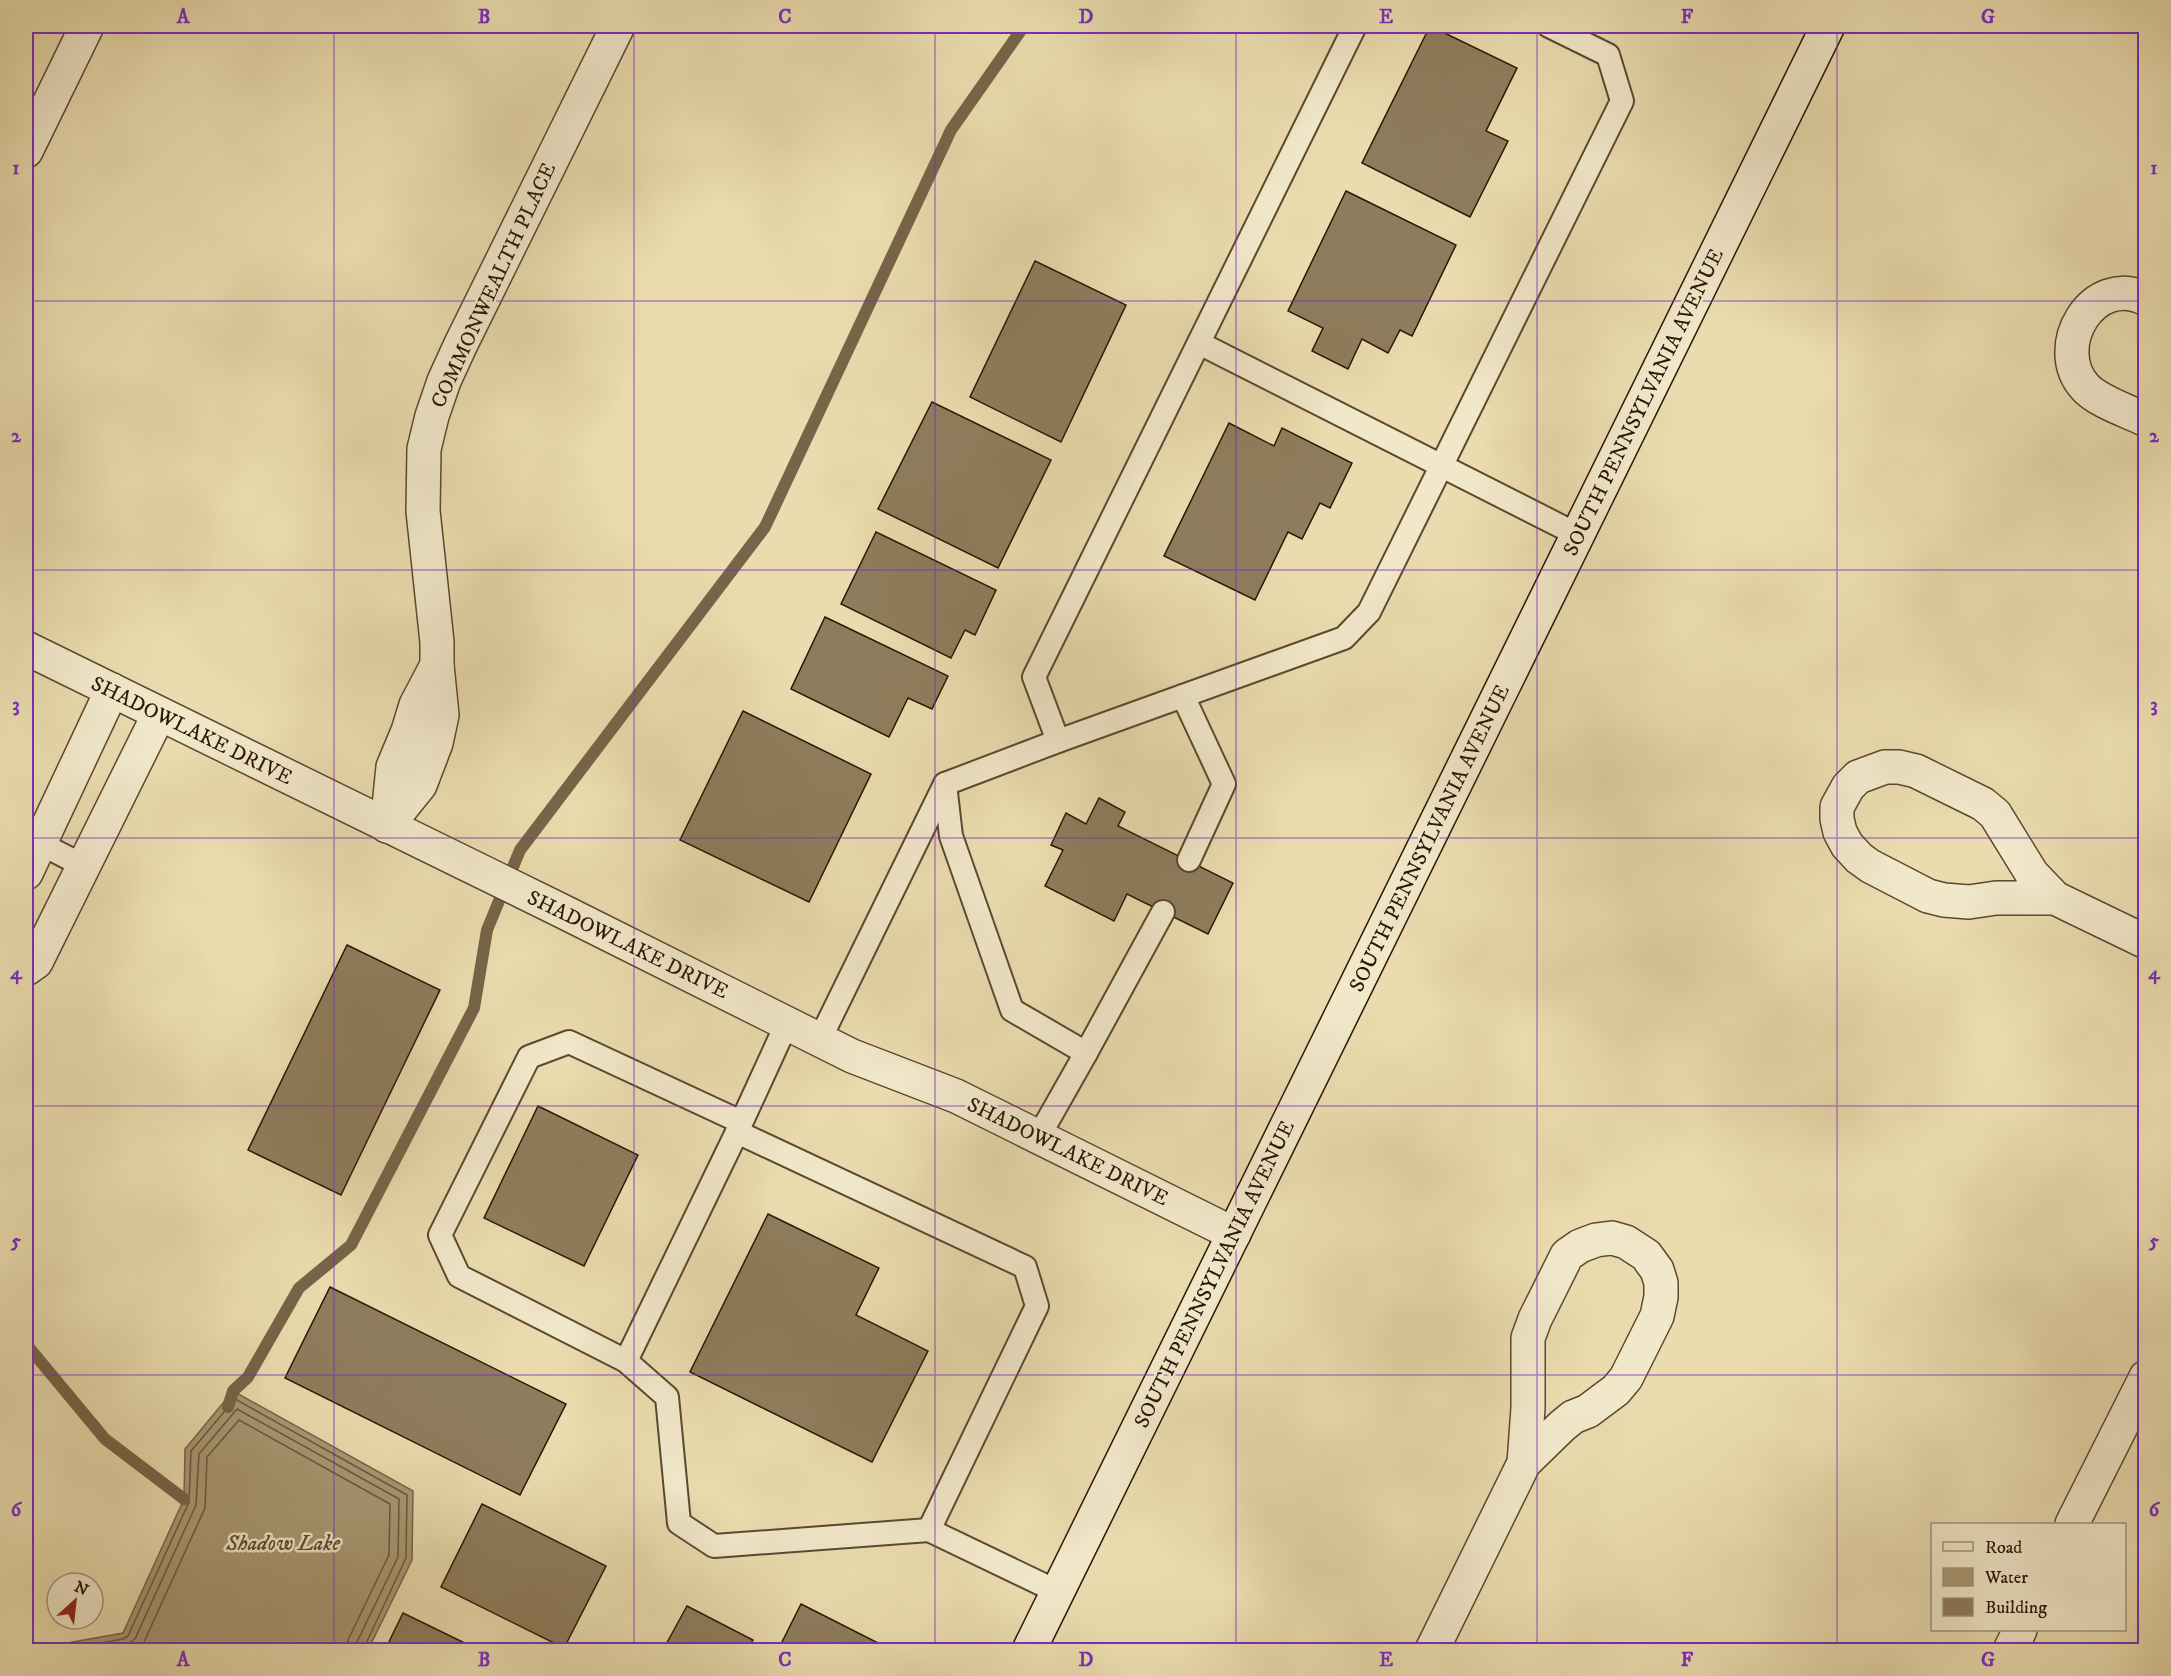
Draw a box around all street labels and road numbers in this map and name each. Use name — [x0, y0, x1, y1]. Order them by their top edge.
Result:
street label: COMMONWEALTH PLACE — [426, 159, 562, 412]
street label: SOUTH PENNSYLVANIA AVENUE — [1558, 244, 1730, 560]
street label: SHADOWLAKE DRIVE — [87, 671, 297, 791]
street label: SOUTH PENNSYLVANIA AVENUE — [1344, 680, 1516, 996]
street label: SHADOWLAKE DRIVE — [523, 885, 733, 1005]
street label: SHADOWLAKE DRIVE — [963, 1092, 1173, 1212]
street label: SOUTH PENNSYLVANIA AVENUE — [1129, 1116, 1301, 1432]

